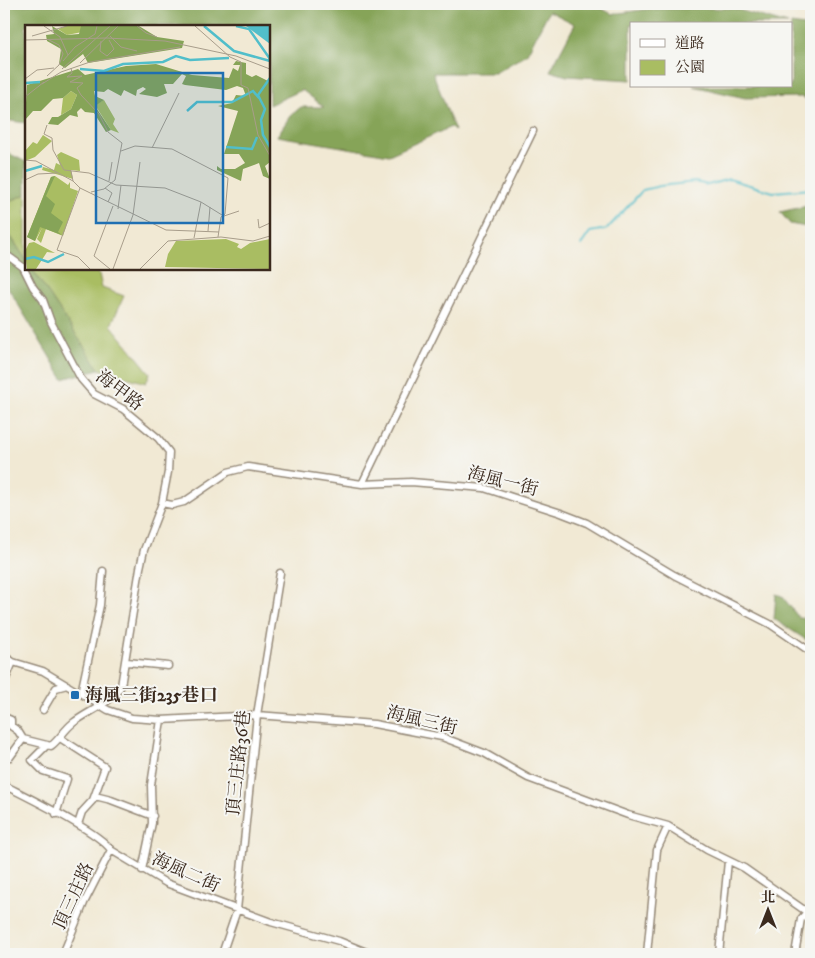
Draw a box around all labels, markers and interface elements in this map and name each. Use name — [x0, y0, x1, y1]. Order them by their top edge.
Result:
legend — [630, 22, 792, 88]
inset map — [25, 25, 270, 270]
text: 道路 — [675, 34, 705, 53]
text: 公園 — [675, 58, 705, 77]
street label: 海甲路 — [91, 366, 148, 416]
street label: 海風一街 — [465, 463, 540, 501]
place label: 海風三街235巷口 — [85, 685, 218, 707]
marker: 海風三街235巷口 — [69, 689, 81, 701]
street label: 海風三街 — [384, 702, 459, 740]
street label: 頂三庄路36巷 — [223, 709, 255, 817]
street label: 海風二街 — [148, 848, 223, 898]
street label: 頂三庄路 — [49, 859, 99, 934]
north arrow — [742, 886, 792, 936]
text: 北 — [761, 889, 775, 907]

